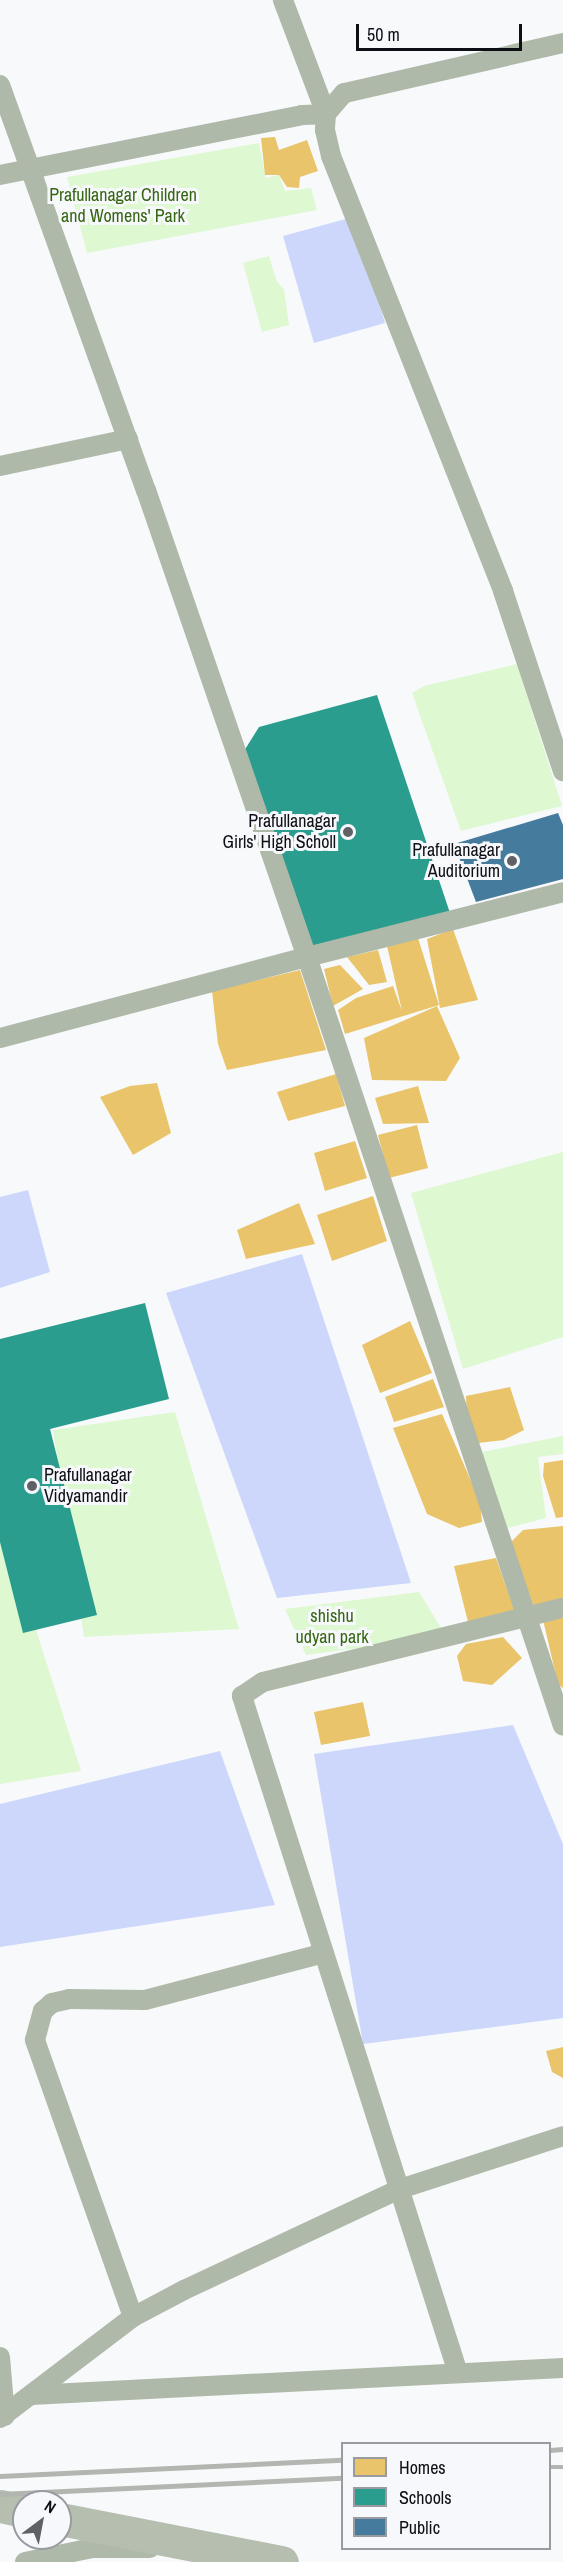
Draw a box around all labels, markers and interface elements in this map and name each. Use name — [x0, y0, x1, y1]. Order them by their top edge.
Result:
scale bar — [359, 12, 526, 50]
text: 50 m — [367, 22, 400, 47]
park label: Prafullanagar Children and Womens' Park — [49, 185, 197, 228]
place label: Prafullanagar Girls' High Scholl — [222, 811, 336, 854]
marker: Prafullanagar Girls' High Scholl — [341, 825, 355, 839]
place label: Prafullanagar Auditorium — [412, 840, 500, 882]
marker: Prafullanagar Auditorium — [505, 854, 519, 868]
place label: Prafullanagar Vidyamandir — [44, 1465, 132, 1508]
marker: Prafullanagar Vidyamandir — [25, 1479, 39, 1493]
park label: shishu udyan park — [295, 1606, 369, 1648]
legend — [341, 2442, 551, 2550]
text: Homes — [399, 2455, 446, 2480]
text: Schools — [399, 2485, 452, 2510]
north arrow — [12, 2490, 72, 2550]
text: N — [41, 2495, 60, 2518]
text: Public — [399, 2515, 440, 2540]

